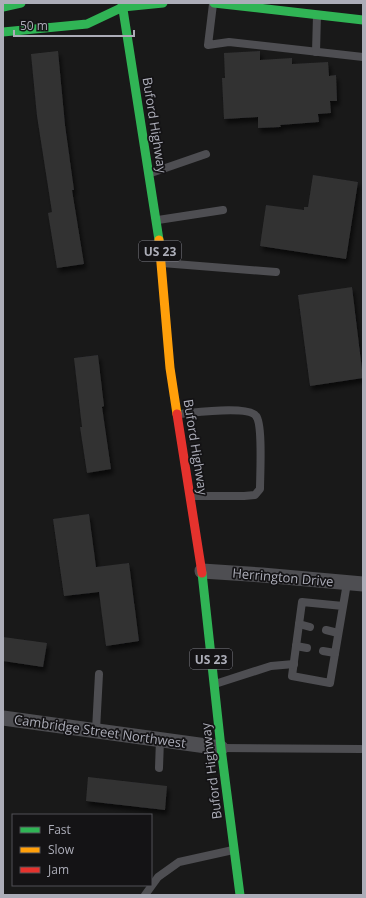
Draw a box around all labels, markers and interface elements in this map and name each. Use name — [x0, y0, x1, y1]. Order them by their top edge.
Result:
scale bar — [14, 12, 134, 38]
text: 50 m — [20, 17, 48, 34]
street label: Buford Highway — [139, 76, 172, 175]
road number: US 23 — [139, 241, 181, 261]
street label: Buford Highway — [180, 398, 213, 497]
street label: Herrington Drive — [232, 564, 334, 590]
road number: US 23 — [190, 649, 232, 669]
street label: Cambridge Street Northwest — [13, 710, 187, 752]
street label: Buford Highway — [196, 721, 226, 820]
legend — [12, 814, 152, 886]
text: Fast — [48, 821, 71, 838]
text: Slow — [48, 841, 75, 858]
text: Jam — [47, 861, 69, 878]

